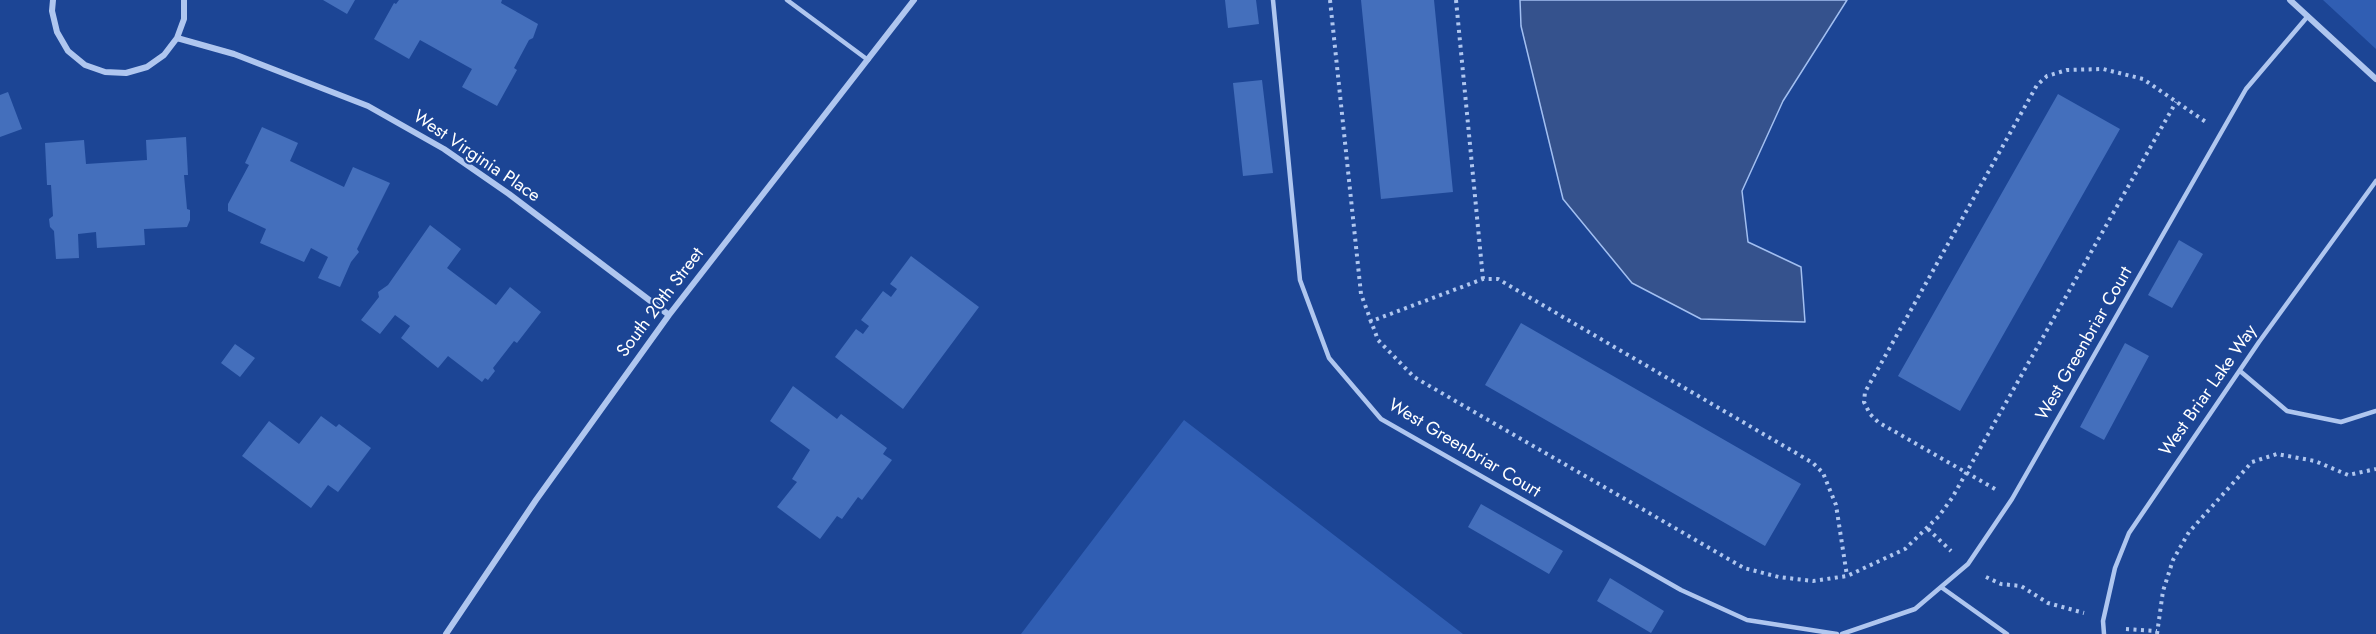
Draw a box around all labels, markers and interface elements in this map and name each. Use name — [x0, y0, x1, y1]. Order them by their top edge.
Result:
street label: West Virginia Place — [408, 106, 544, 208]
street label: South 20th Street — [613, 244, 709, 362]
street label: West Greenbriar Court — [2032, 263, 2138, 425]
street label: West Briar Lake Way — [2156, 321, 2262, 461]
street label: West Greenbriar Court — [1384, 395, 1544, 503]

